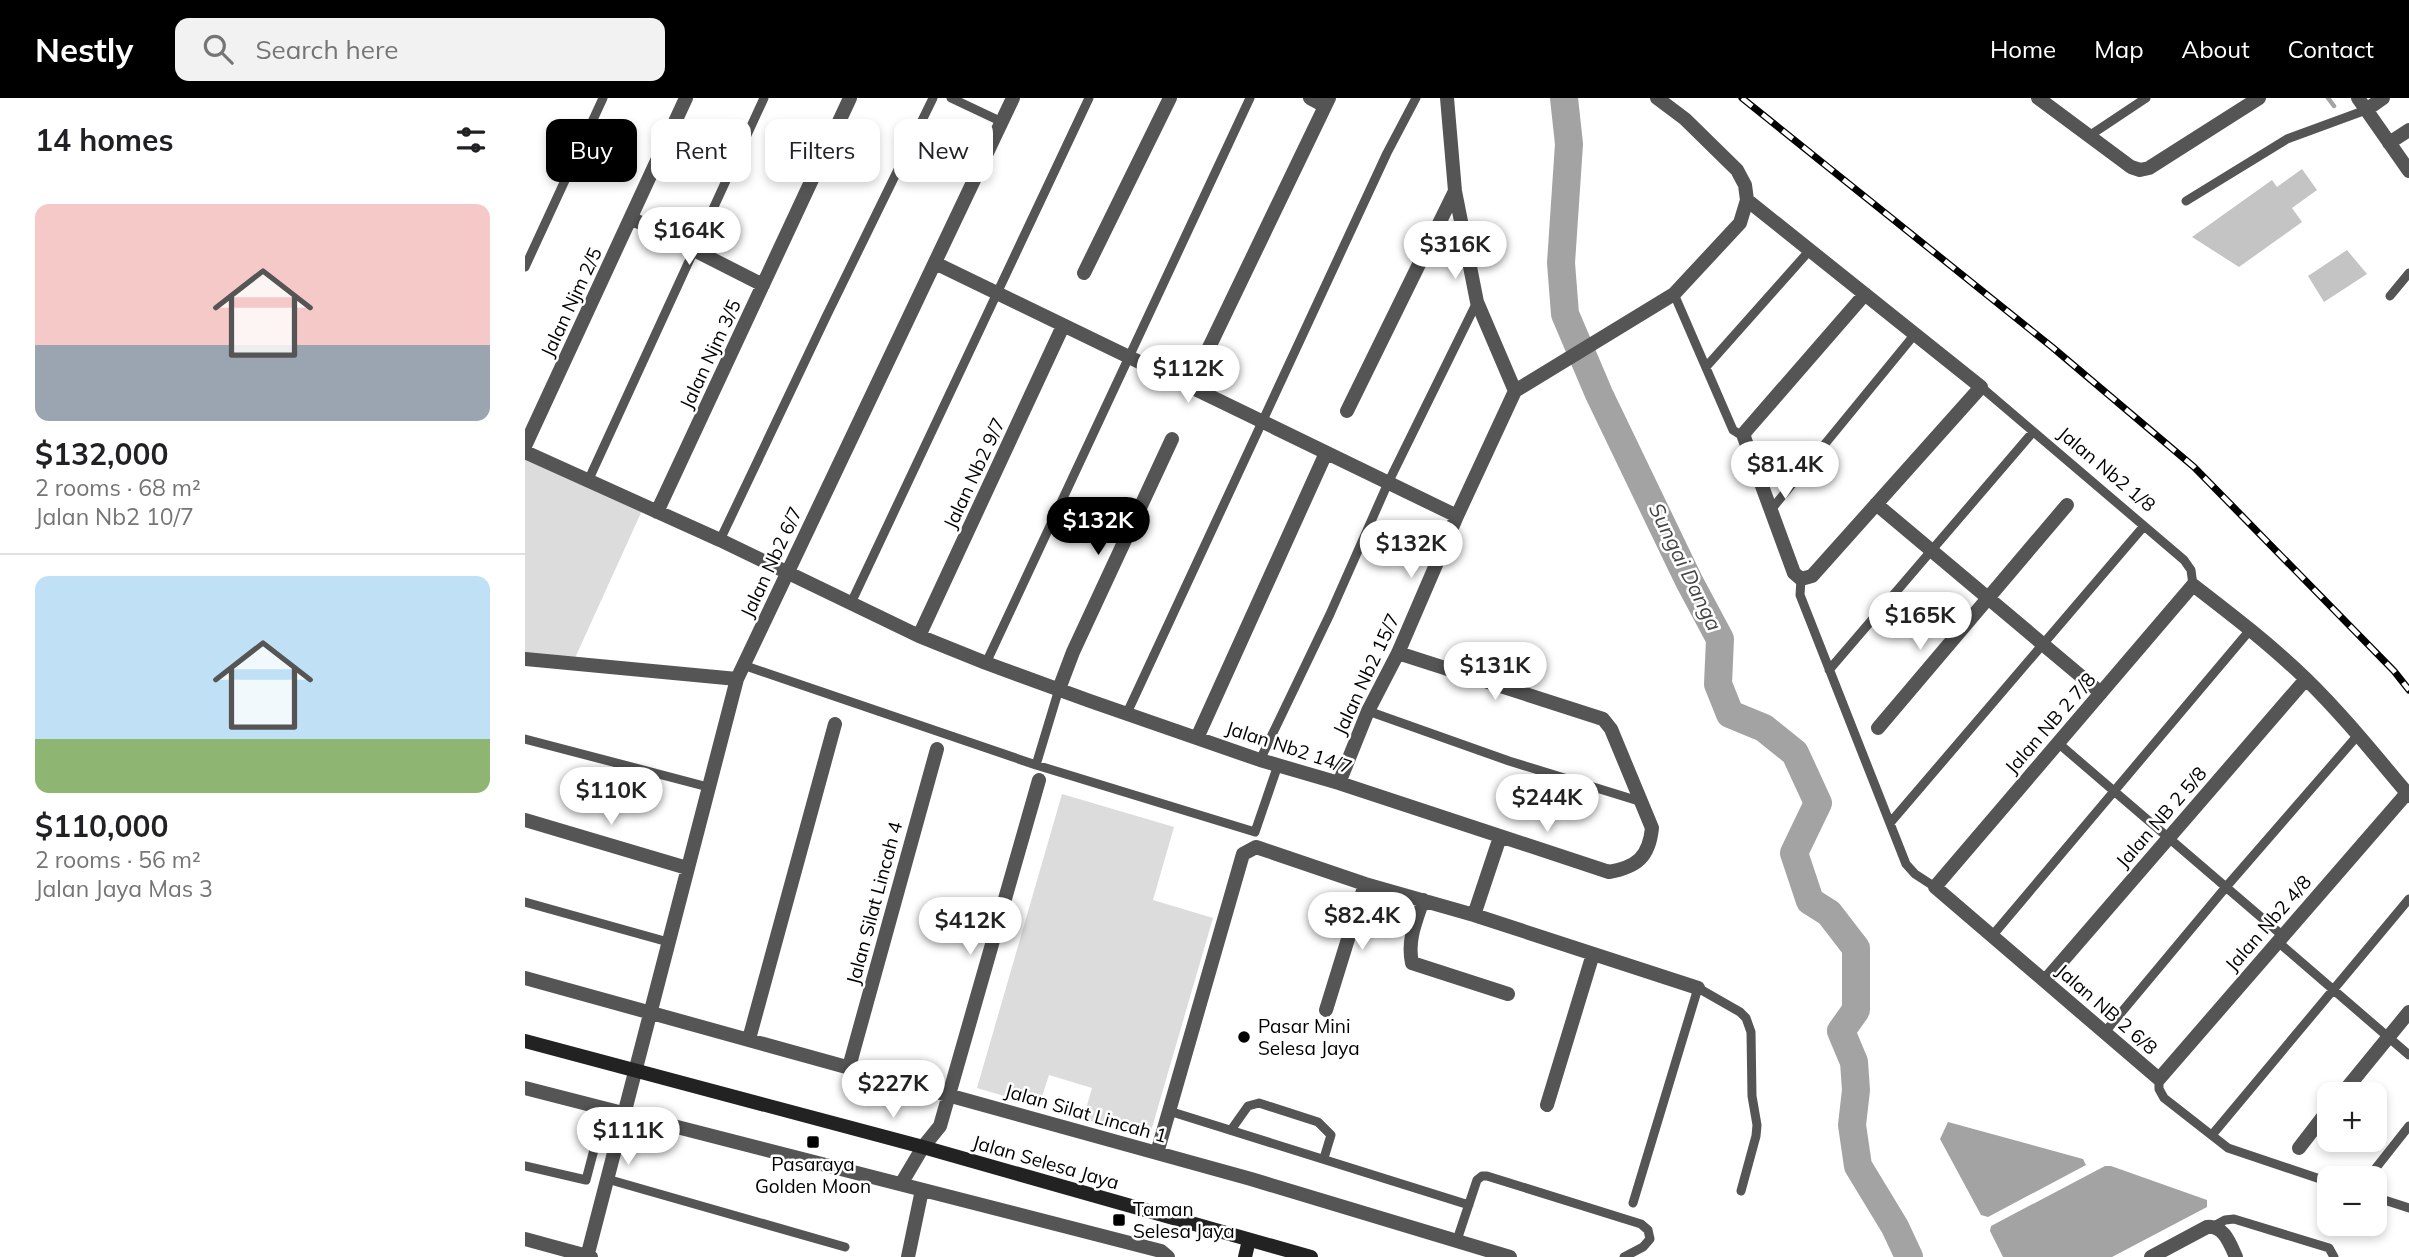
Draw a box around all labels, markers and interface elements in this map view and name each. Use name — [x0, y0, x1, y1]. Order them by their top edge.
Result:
search box — [175, 18, 665, 81]
text: Nestly — [35, 29, 133, 70]
icon: search — [199, 30, 237, 68]
text: Search here — [255, 33, 398, 66]
text: Home — [1990, 34, 2056, 64]
text: Map — [2094, 34, 2144, 64]
text: About — [2182, 34, 2250, 64]
text: Contact — [2288, 34, 2374, 64]
chip: Buy — [546, 119, 637, 182]
chip: Rent — [651, 119, 751, 182]
chip: Filters — [765, 119, 880, 182]
chip: New — [894, 119, 993, 182]
text: 14 homes — [35, 121, 174, 159]
icon: filters — [452, 121, 490, 159]
pin: $164K — [640, 208, 738, 267]
text: $164K — [654, 215, 724, 244]
pin: $316K — [1406, 222, 1504, 281]
text: $316K — [1420, 229, 1490, 258]
street label: Jalan Njm 2/5 — [535, 243, 607, 361]
icon: home — [200, 250, 326, 376]
street label: Jalan Njm 3/5 — [674, 295, 746, 413]
pin: $112K — [1139, 345, 1237, 405]
text: $112K — [1153, 353, 1223, 382]
street label: Jalan Nb2 9/7 — [938, 414, 1010, 532]
street label: Jalan Nb2 1/8 — [2053, 421, 2161, 517]
text: $132,000 — [35, 435, 168, 473]
pin: $81.4K — [1728, 442, 1842, 501]
text: $81.4K — [1747, 449, 1823, 478]
text: 2 rooms · 68 m² — [35, 473, 201, 502]
pin: $132K — [1049, 498, 1147, 557]
water label: Sungai Danga — [1644, 498, 1728, 635]
text: Jalan Nb2 10/7 — [35, 502, 194, 531]
street label: Jalan Nb2 6/7 — [735, 503, 807, 621]
text: $132K — [1063, 505, 1133, 534]
pin: $132K — [1362, 520, 1460, 580]
text: $132K — [1376, 528, 1446, 557]
pin: $165K — [1871, 592, 1969, 652]
text: $165K — [1885, 600, 1955, 629]
street label: Jalan Nb2 15/7 — [1327, 609, 1405, 739]
icon: home — [200, 622, 326, 748]
pin: $131K — [1446, 642, 1544, 702]
text: $131K — [1460, 650, 1530, 679]
street label: Jalan NB 2 7/8 — [1999, 667, 2101, 779]
street label: Jalan Nb2 14/7 — [1223, 715, 1355, 779]
street label: Jalan NB 2 5/8 — [2110, 761, 2212, 873]
pin: $110K — [562, 768, 660, 827]
pin: $244K — [1498, 774, 1596, 834]
text: $110K — [576, 775, 646, 804]
text: $244K — [1512, 782, 1582, 811]
text: $110,000 — [35, 807, 168, 845]
street label: Jalan Silat Lincah 4 — [841, 819, 907, 987]
text: 2 rooms · 56 m² — [35, 845, 201, 874]
street label: Jalan Nb2 4/8 — [2220, 870, 2316, 976]
text: Jalan Jaya Mas 3 — [35, 874, 213, 903]
pin: $82.4K — [1305, 892, 1419, 952]
pin: $412K — [921, 898, 1019, 957]
text: $82.4K — [1324, 900, 1400, 929]
text: $412K — [935, 905, 1005, 934]
street label: Jalan NB 2 6/8 — [2051, 958, 2163, 1060]
place label: Pasar Mini Selesa Jaya — [1258, 1014, 1360, 1060]
marker: Pasar Mini Selesa Jaya — [1236, 1029, 1252, 1045]
pin: $227K — [844, 1060, 942, 1120]
text: $227K — [858, 1068, 928, 1097]
street label: Jalan Silat Lincah 1 — [1002, 1078, 1170, 1148]
map controls — [2317, 1082, 2387, 1236]
button: + — [2317, 1082, 2387, 1152]
pin: $111K — [579, 1108, 677, 1167]
text: $111K — [593, 1115, 663, 1144]
street label: Jalan Selesa Jaya — [970, 1130, 1122, 1194]
marker: Pasaraya Golden Moon — [805, 1134, 821, 1150]
place label: Pasaraya Golden Moon — [755, 1152, 871, 1198]
button: − — [2317, 1166, 2387, 1236]
place label: Taman Selesa Jaya — [1133, 1197, 1235, 1243]
marker: Taman Selesa Jaya — [1111, 1212, 1127, 1228]

